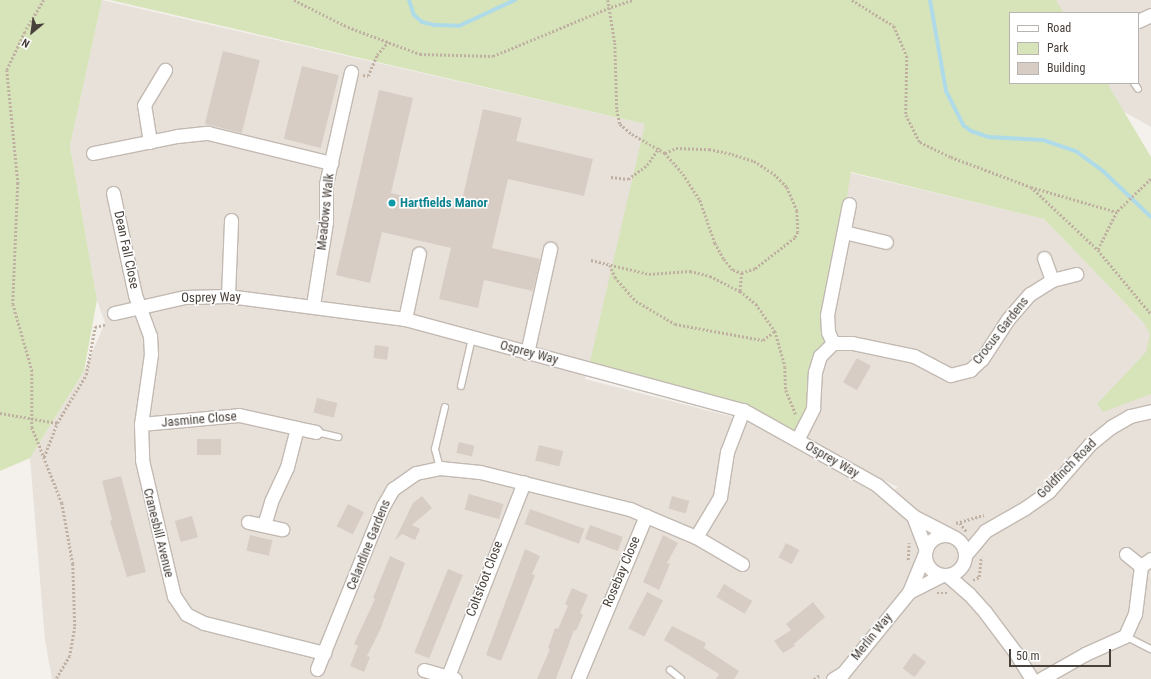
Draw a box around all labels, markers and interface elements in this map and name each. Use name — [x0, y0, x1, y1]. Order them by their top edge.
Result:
north arrow — [12, 12, 52, 52]
legend — [1009, 12, 1139, 84]
text: Road — [1047, 21, 1071, 35]
text: N — [20, 36, 32, 50]
text: Park — [1047, 41, 1068, 55]
text: Building — [1047, 61, 1085, 75]
street label: Meadows Walk — [314, 173, 338, 251]
place label: Hartfields Manor — [400, 195, 488, 211]
marker: Hartfields Manor — [387, 198, 397, 208]
street label: Dean Fall Close — [110, 210, 142, 290]
street label: Osprey Way — [181, 290, 241, 306]
street label: Crocus Gardens — [970, 294, 1032, 368]
street label: Osprey Way — [498, 338, 560, 368]
street label: Jasmine Close — [161, 409, 237, 431]
street label: Goldfinch Road — [1034, 436, 1100, 502]
street label: Osprey Way — [802, 438, 862, 482]
street label: Cranesbill Avenue — [139, 487, 177, 579]
street label: Celandine Gardens — [344, 497, 394, 593]
street label: Rosebay Close — [600, 534, 644, 610]
street label: Coltsfoot Close — [463, 539, 507, 619]
street label: Merlin Way — [848, 610, 896, 664]
scale bar — [1011, 641, 1113, 667]
text: 50 m — [1016, 649, 1040, 663]

